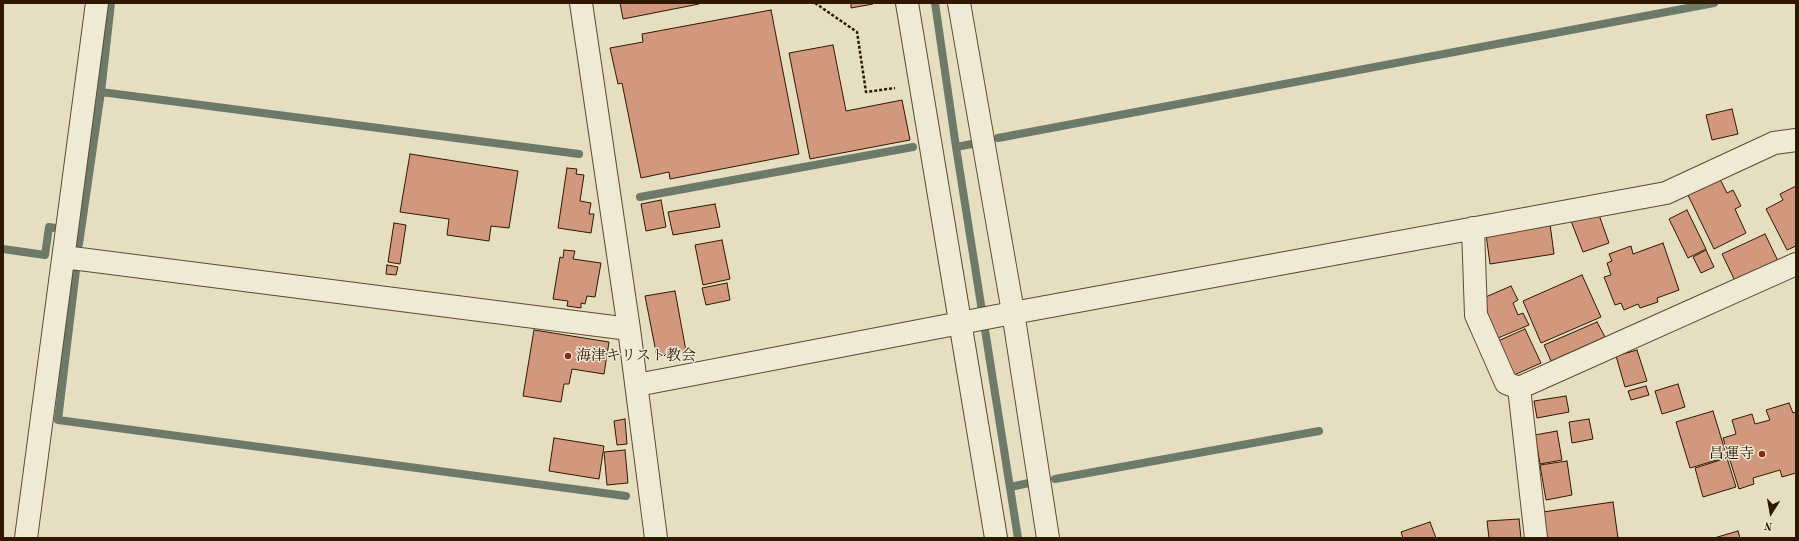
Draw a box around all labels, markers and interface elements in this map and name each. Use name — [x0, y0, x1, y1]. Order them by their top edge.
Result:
place label: 海津キリスト教会 — [576, 347, 696, 365]
marker: 海津キリスト教会 — [563, 351, 573, 361]
place label: 昌運寺 — [1709, 445, 1754, 463]
marker: 昌運寺 — [1757, 449, 1767, 459]
north arrow — [1751, 493, 1791, 533]
text: N — [1763, 519, 1774, 531]

